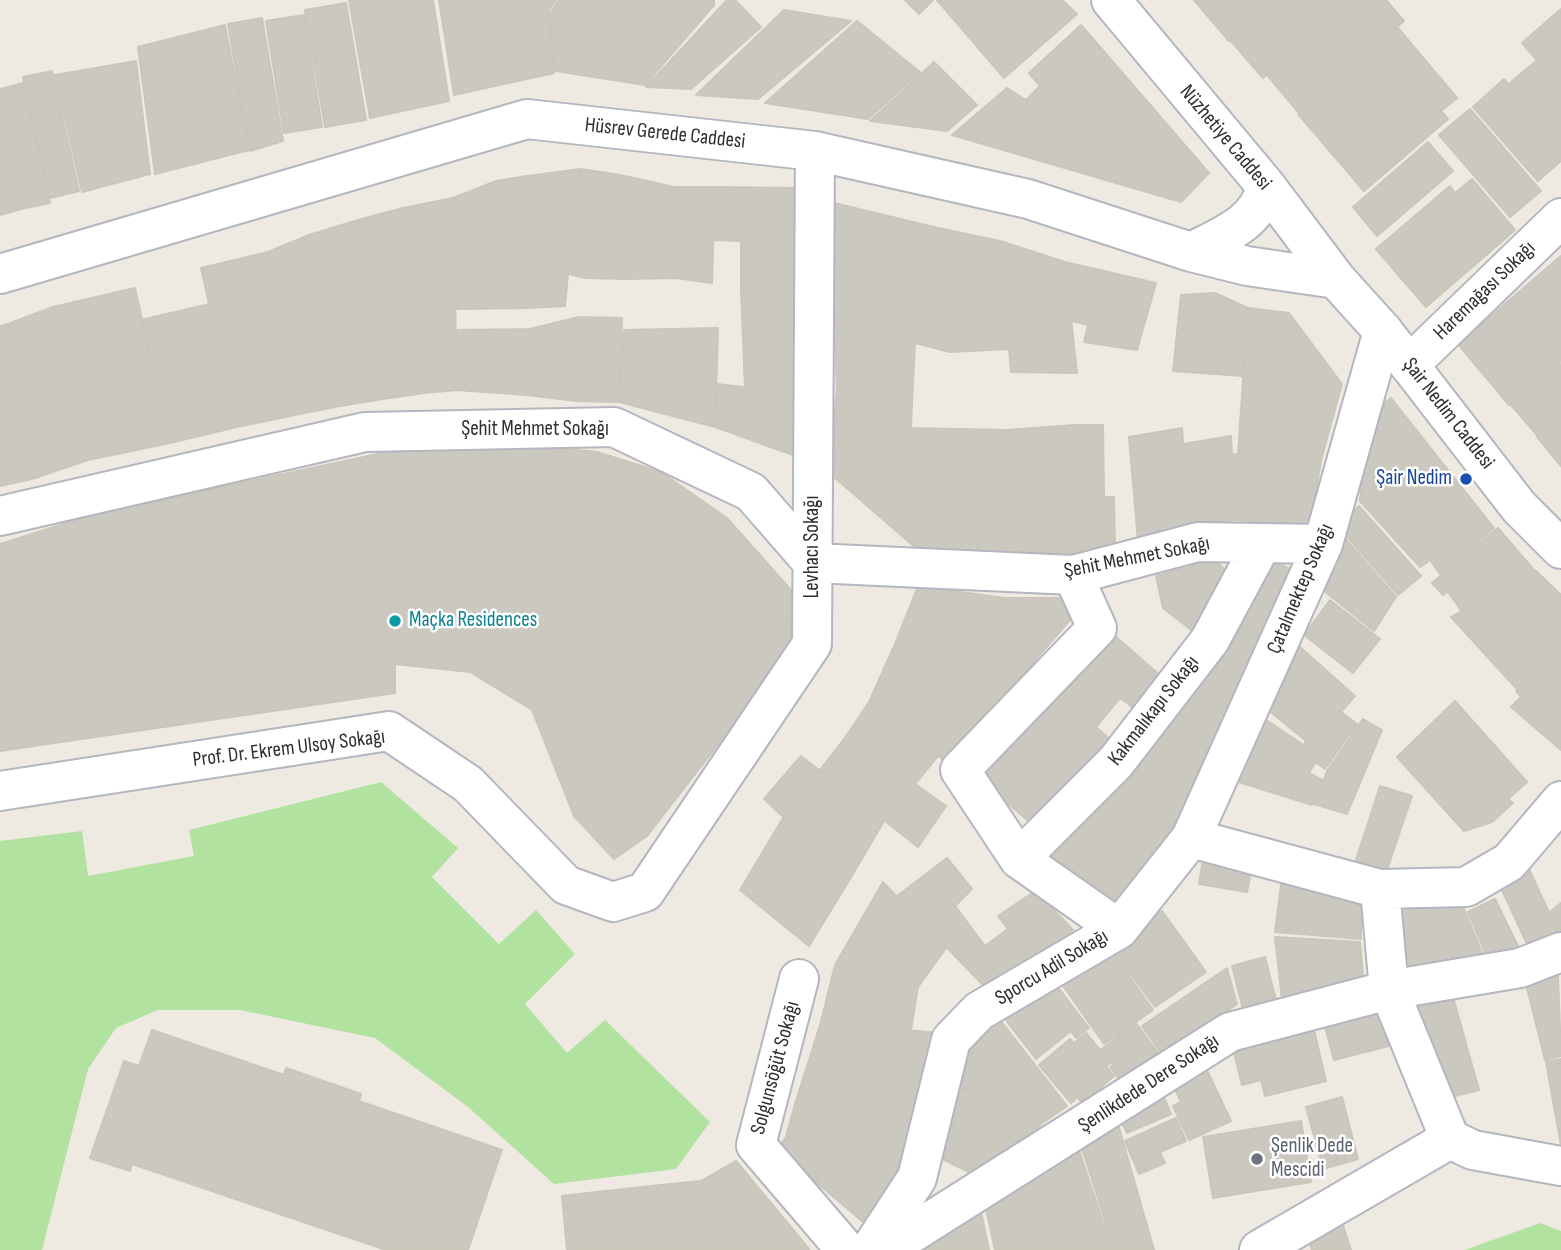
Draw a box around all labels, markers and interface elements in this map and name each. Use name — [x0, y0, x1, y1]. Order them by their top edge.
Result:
street label: Nüzhetiye Caddesi — [1174, 80, 1276, 196]
street label: Hüsrev Gerede Caddesi — [583, 113, 747, 155]
street label: Haremağası Sokağı — [1429, 236, 1541, 346]
street label: Şair Nedim Caddesi — [1397, 353, 1499, 475]
street label: Şehit Mehmet Sokağı — [461, 417, 609, 443]
place label: Şair Nedim — [1376, 466, 1452, 492]
marker: Şair Nedim — [1458, 471, 1474, 487]
street label: Levhacı Sokağı — [800, 496, 826, 598]
street label: Çatalmektep Sokağı — [1262, 520, 1340, 658]
street label: Şehit Mehmet Sokağı — [1062, 532, 1212, 584]
place label: Maçka Residences — [409, 608, 537, 634]
marker: Maçka Residences — [387, 613, 403, 629]
street label: Kakmalıkapı Sokağı — [1103, 651, 1205, 771]
street label: Prof. Dr. Ekrem Ulsoy Sokağı — [191, 725, 387, 773]
street label: Sporcu Adil Sokağı — [991, 924, 1113, 1012]
street label: Solgunsöğüt Sokağı — [746, 999, 806, 1137]
street label: Şenlikdede Dere Sokağı — [1074, 1029, 1224, 1139]
place label: Şenlik Dede Mescidi — [1271, 1134, 1353, 1184]
marker: Şenlik Dede Mescidi — [1249, 1151, 1265, 1167]

